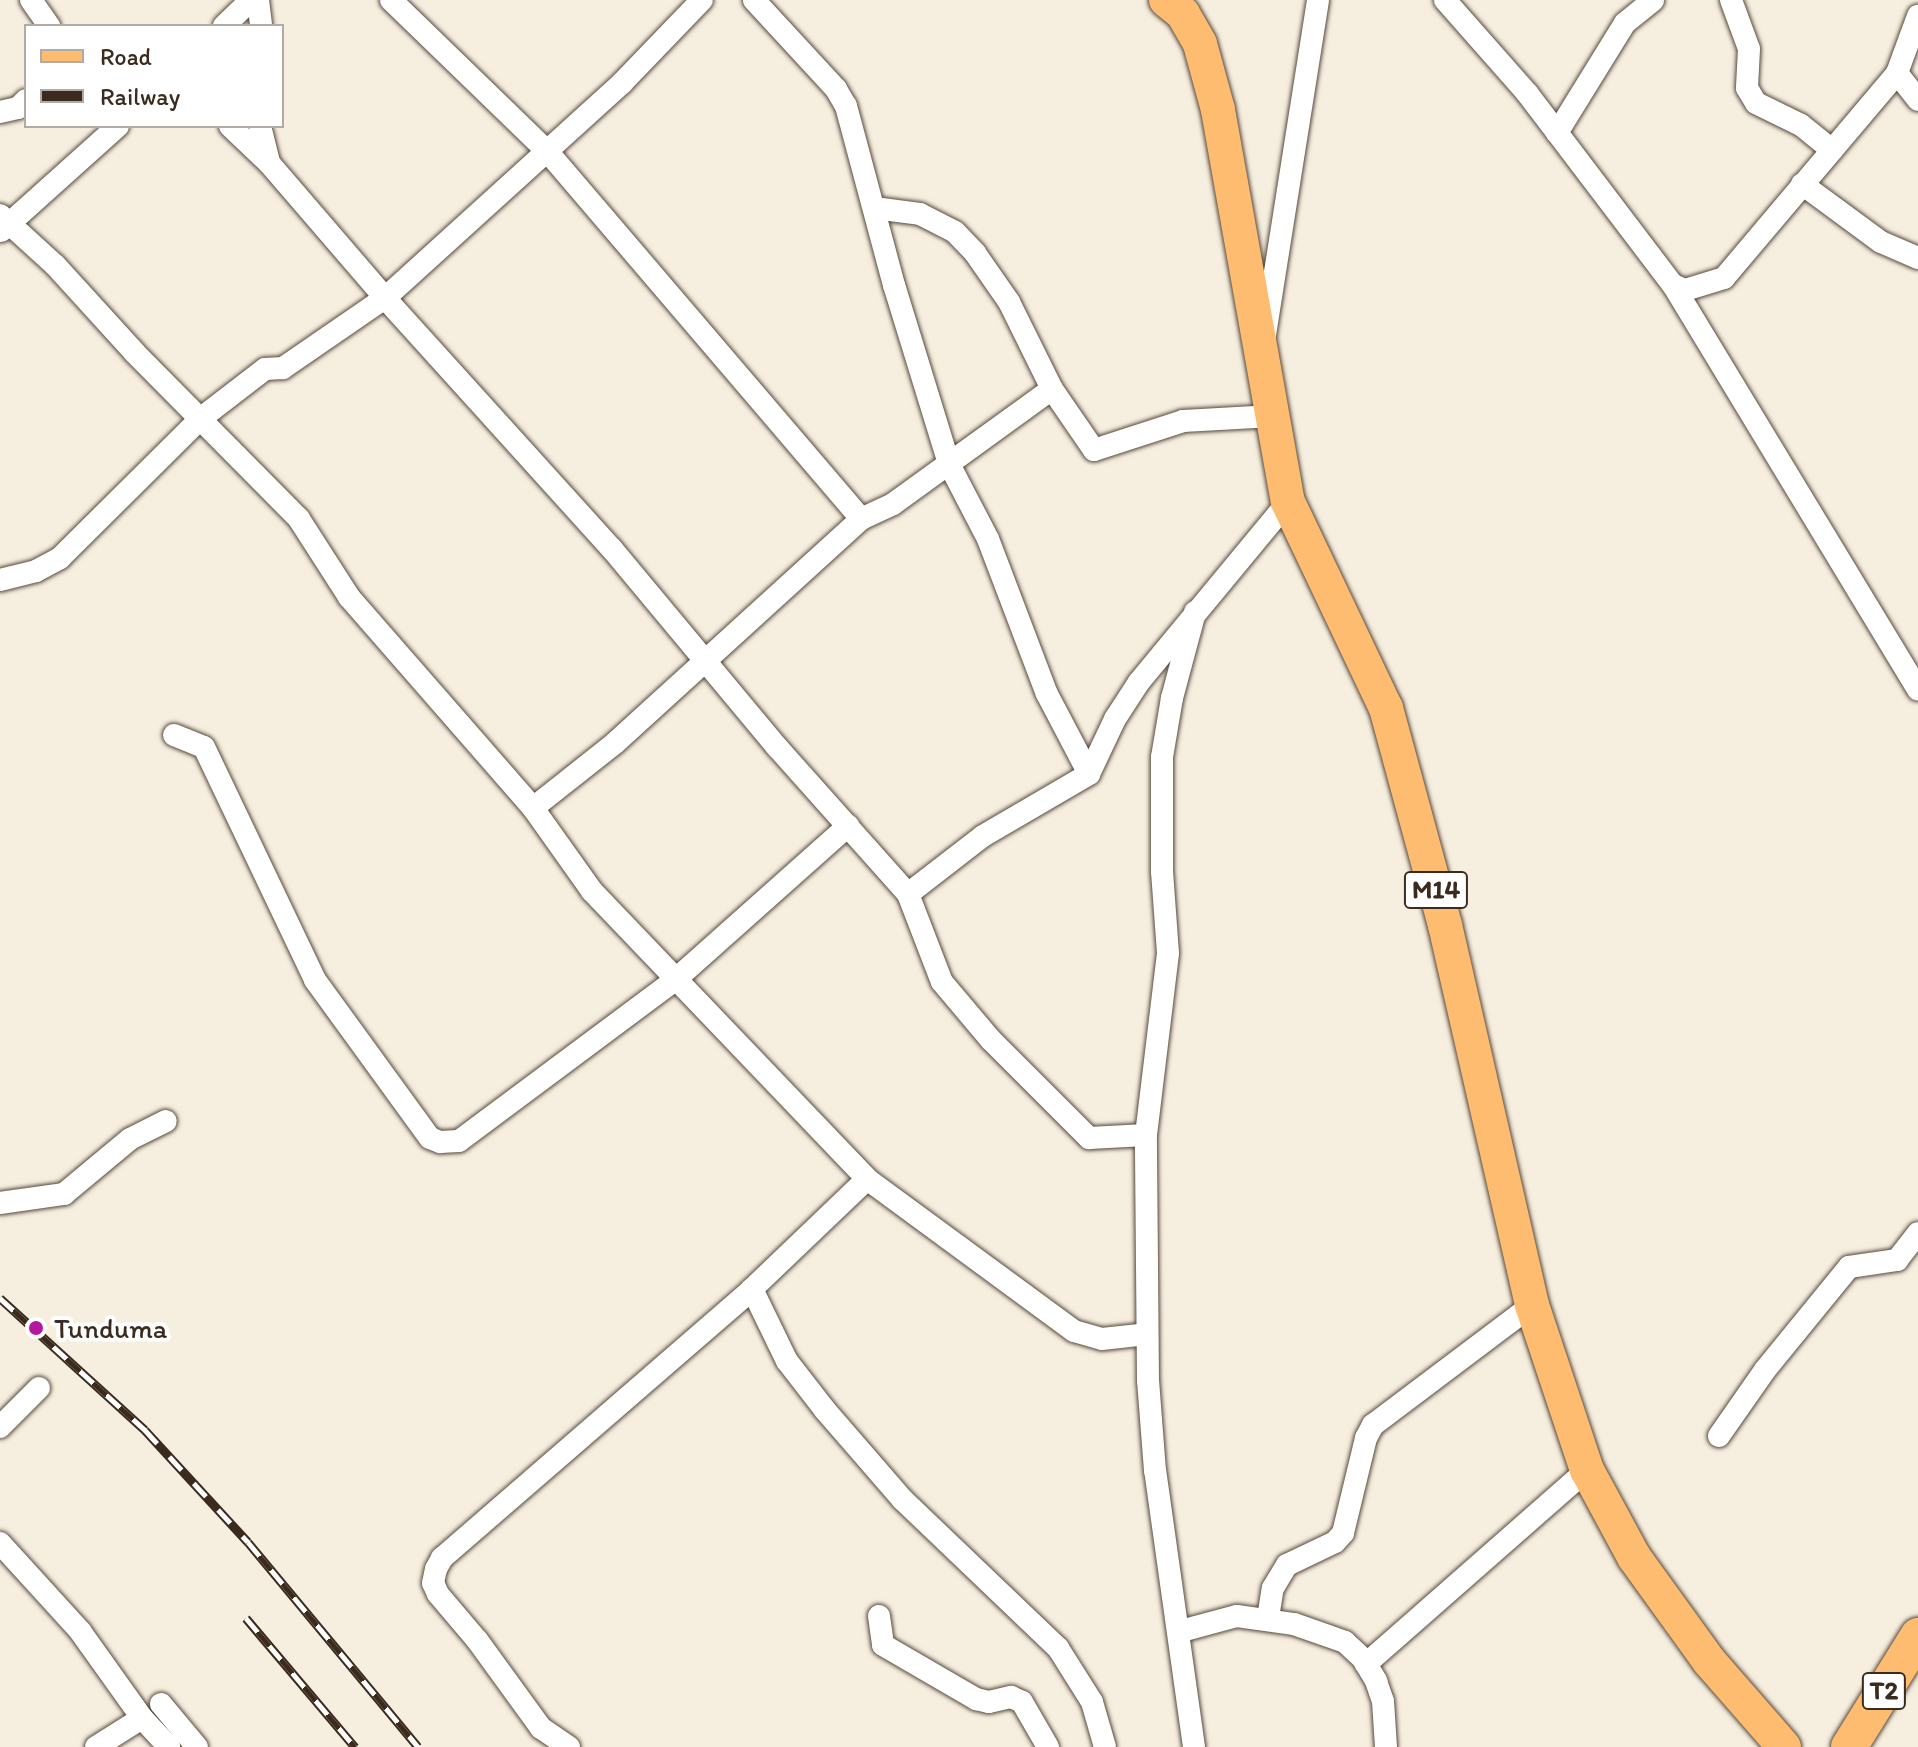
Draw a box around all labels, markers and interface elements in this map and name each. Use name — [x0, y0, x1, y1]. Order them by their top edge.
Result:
legend — [24, 24, 284, 128]
text: Road — [100, 42, 152, 71]
text: Railway — [100, 82, 180, 111]
road number: M14 — [1402, 868, 1470, 912]
place label: Tunduma — [54, 1311, 167, 1345]
marker: Tunduma — [25, 1317, 47, 1339]
road number: T2 — [1860, 1669, 1908, 1713]

